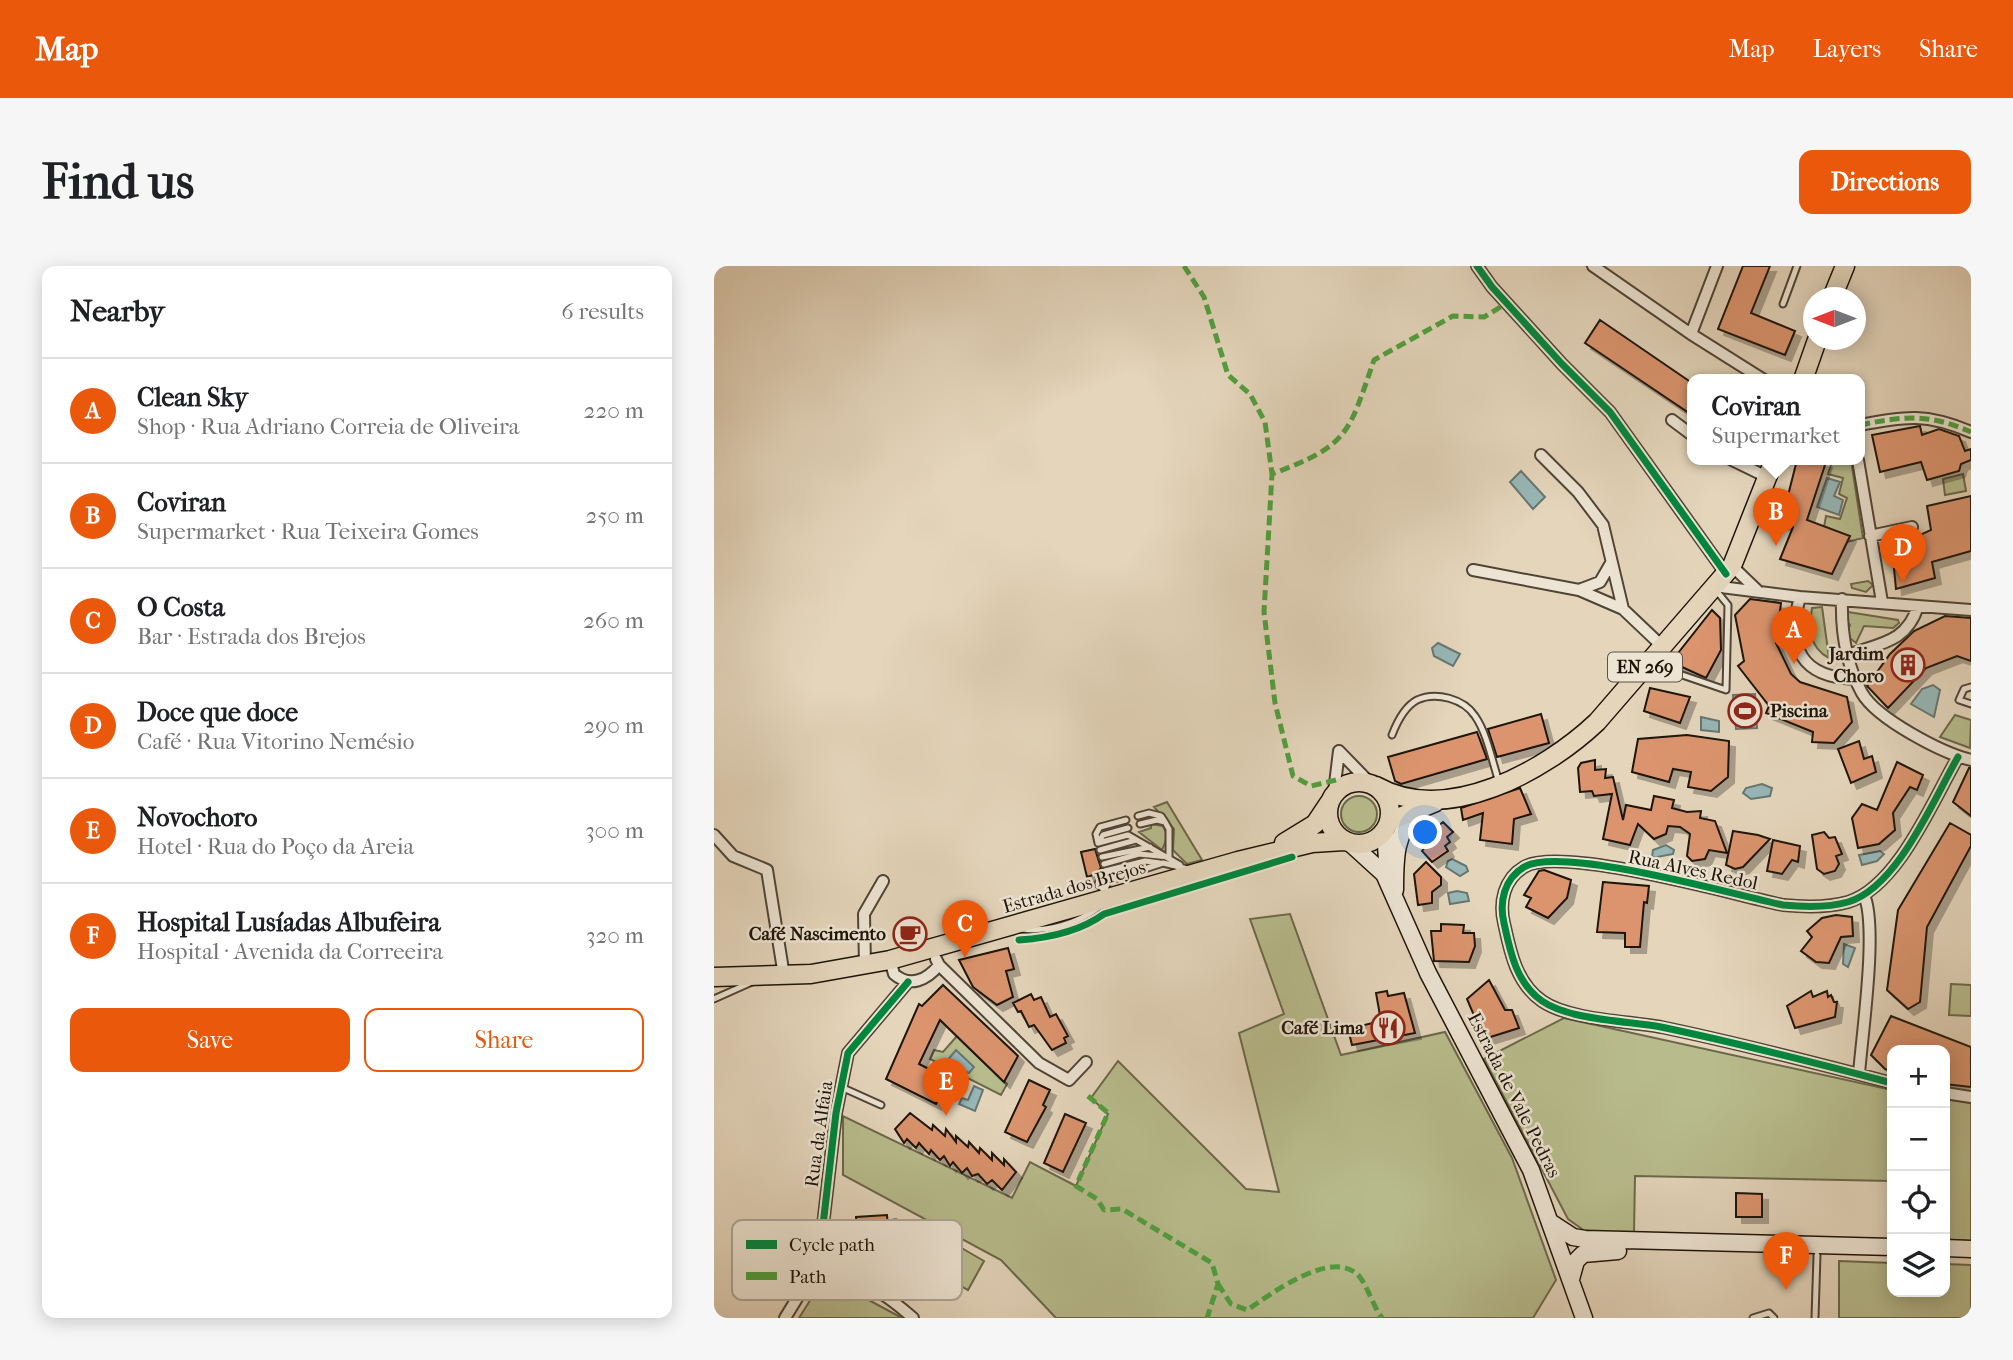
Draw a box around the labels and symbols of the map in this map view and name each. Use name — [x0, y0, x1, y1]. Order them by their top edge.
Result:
north arrow — [1803, 287, 1866, 350]
pin: B — [1753, 488, 1799, 546]
pin: D — [1880, 524, 1926, 582]
pin: A — [1771, 606, 1817, 664]
place label: Jardim Choro — [1827, 643, 1884, 687]
building icon: Jardim Choro — [1889, 646, 1927, 684]
road number: EN 269 — [1608, 652, 1682, 682]
sports icon: Piscina — [1726, 692, 1764, 730]
place label: Piscina — [1770, 700, 1829, 722]
your location — [1408, 815, 1442, 849]
street label: Rua Alves Redol — [1626, 846, 1760, 894]
street label: Estrada dos Brejos — [1000, 856, 1148, 918]
pin: C — [942, 900, 988, 958]
cafe icon: Café Nascimento — [891, 915, 929, 953]
place label: Café Nascimento — [749, 923, 886, 945]
restaurant icon: Café Lima — [1369, 1009, 1407, 1047]
street label: Estrada de Vale Pedras — [1463, 1009, 1565, 1181]
place label: Café Lima — [1281, 1017, 1365, 1039]
pin: E — [923, 1058, 969, 1116]
street label: Rua da Alfaia — [801, 1079, 837, 1189]
legend — [732, 1220, 962, 1300]
pin: F — [1763, 1232, 1809, 1290]
text: Cycle path — [789, 1234, 875, 1256]
text: Path — [789, 1266, 827, 1288]

